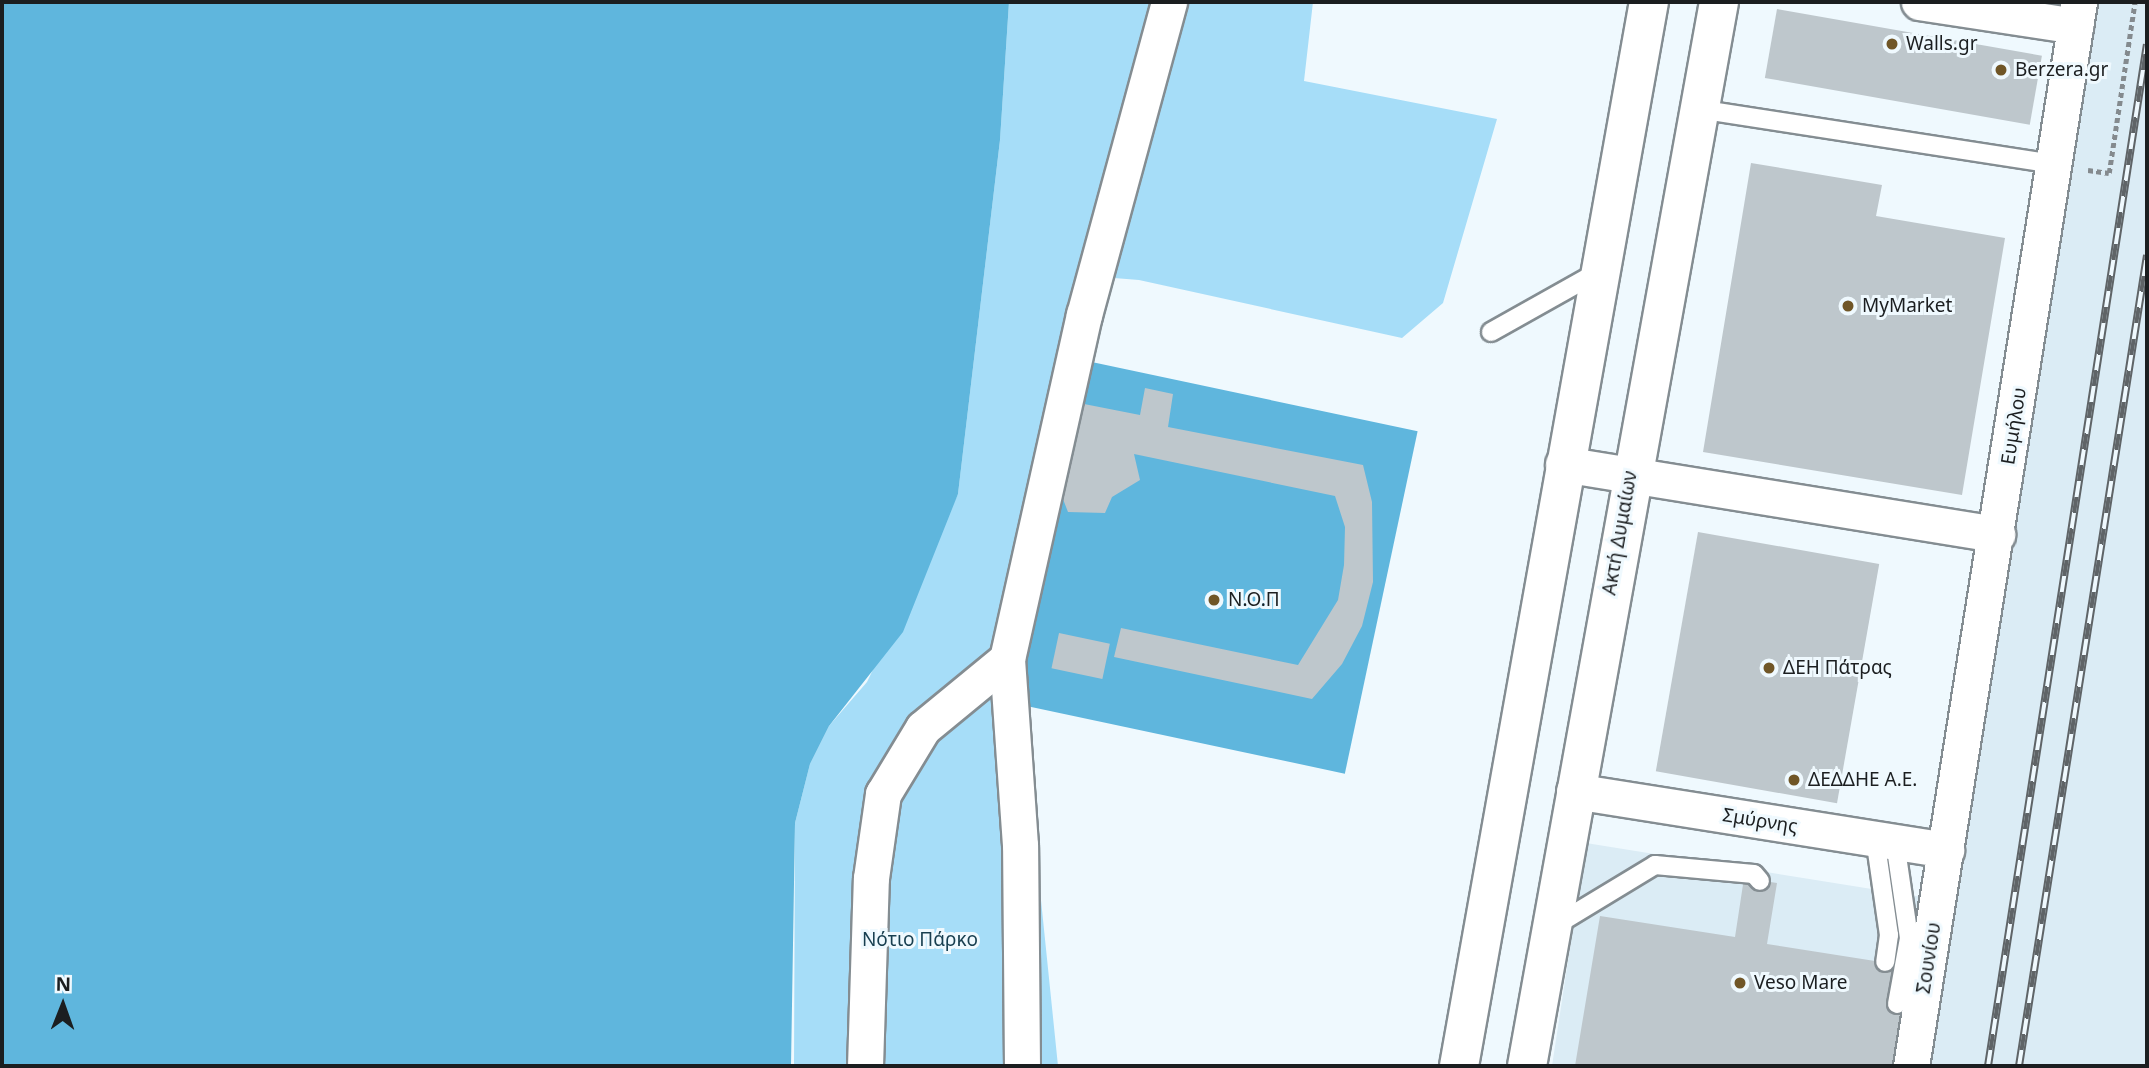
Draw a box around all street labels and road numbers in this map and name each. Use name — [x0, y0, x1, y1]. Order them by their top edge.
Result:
street label: Ευμήλου — [1997, 386, 2031, 466]
street label: Ακτή Δυμαίων — [1598, 469, 1642, 597]
street label: Σμύρνης — [1721, 804, 1799, 838]
street label: Σουνίου — [1912, 921, 1946, 995]

